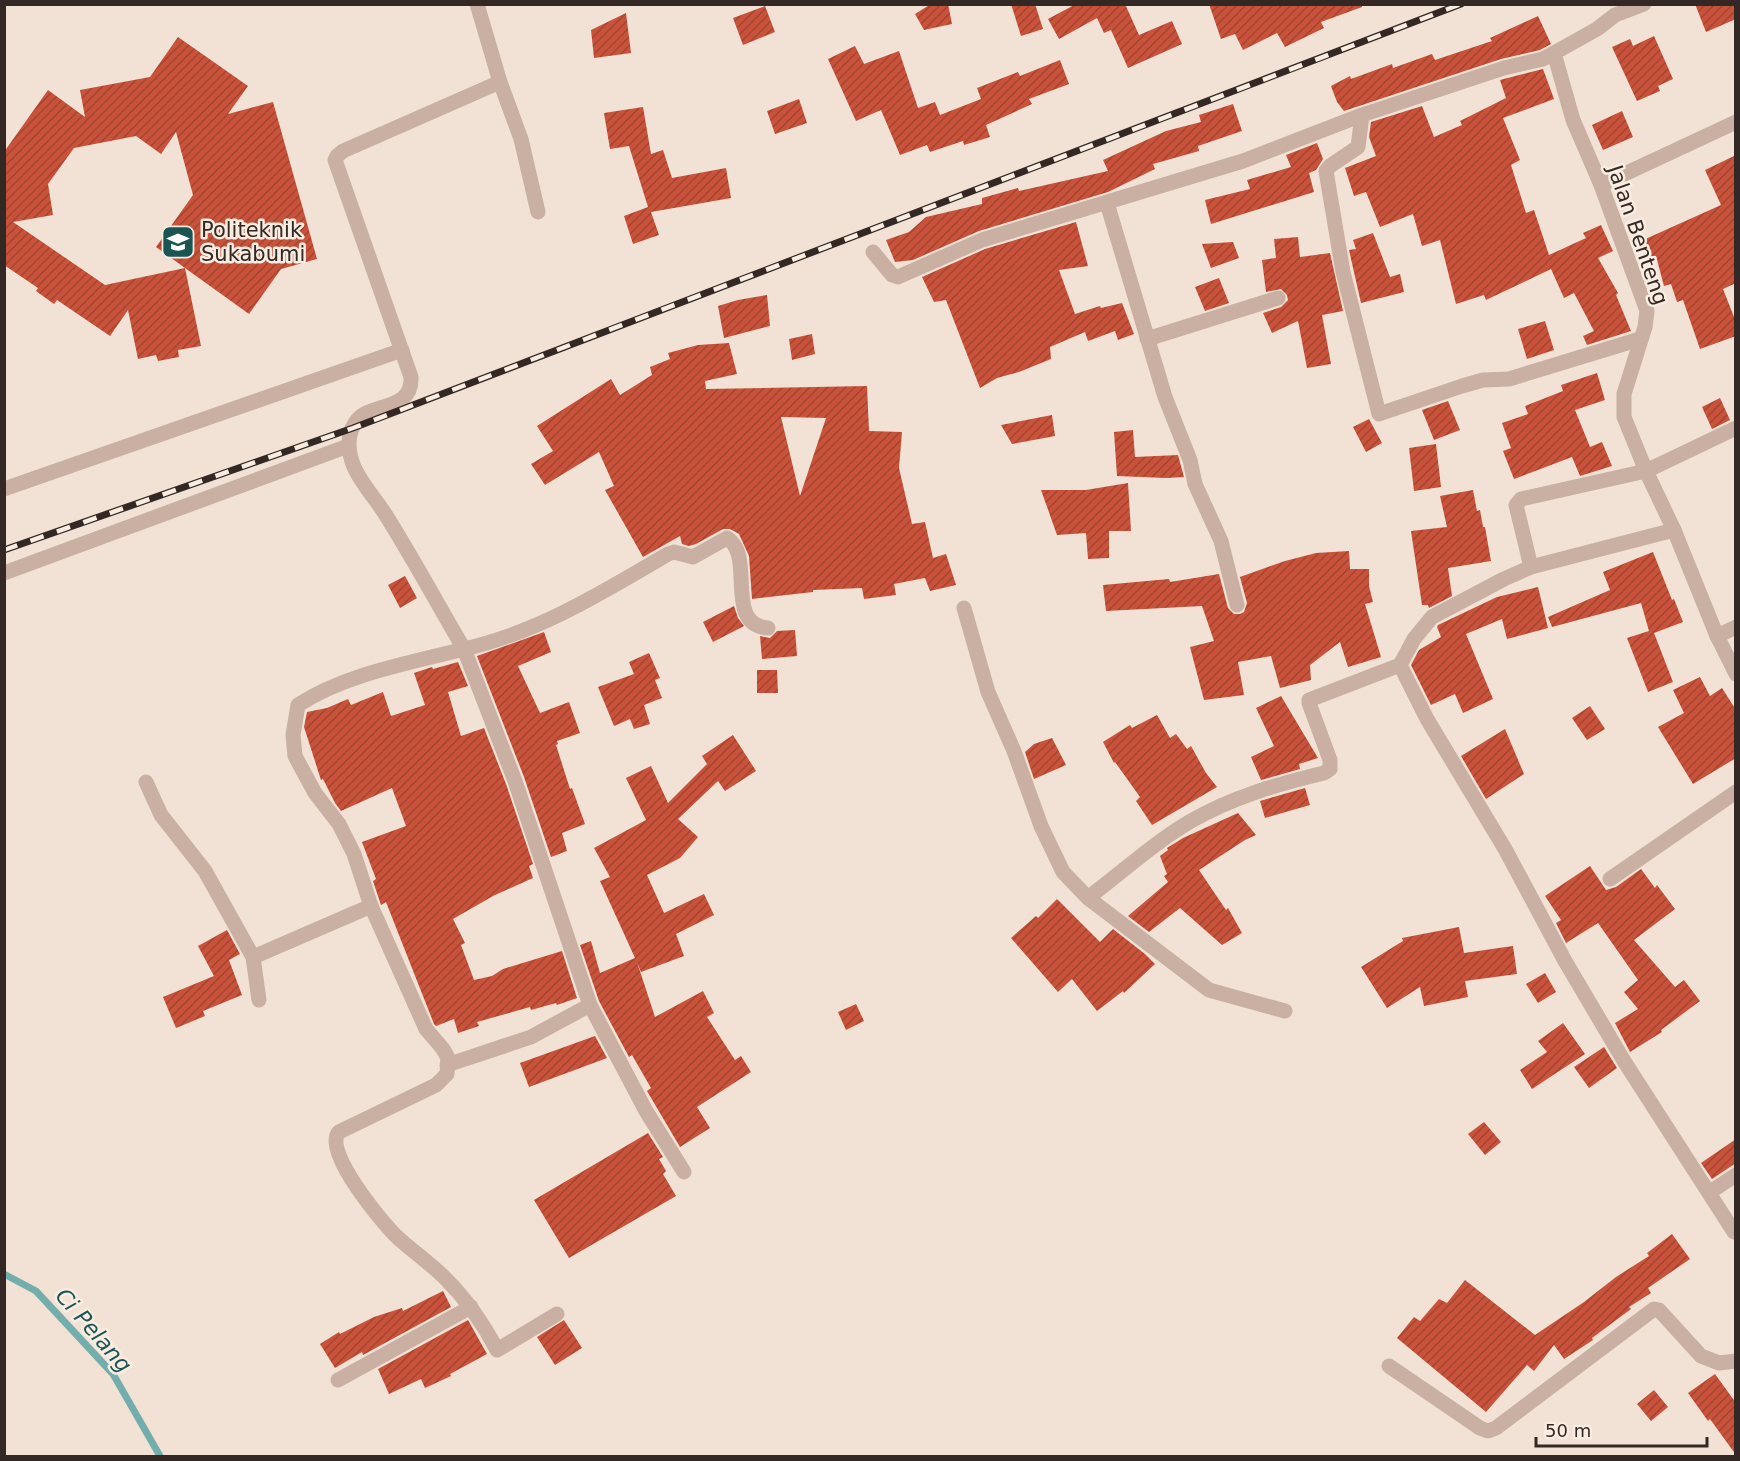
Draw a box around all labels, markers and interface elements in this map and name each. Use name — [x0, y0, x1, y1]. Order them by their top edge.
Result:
street label: Jalan Benteng — [1602, 160, 1673, 308]
place label: Politeknik Sukabumi — [201, 218, 305, 266]
school or university icon: Politeknik Sukabumi — [160, 224, 196, 260]
water label: Ci Pelang — [50, 1283, 137, 1377]
scale bar — [1536, 1410, 1707, 1448]
text: 50 m — [1545, 1420, 1591, 1441]

